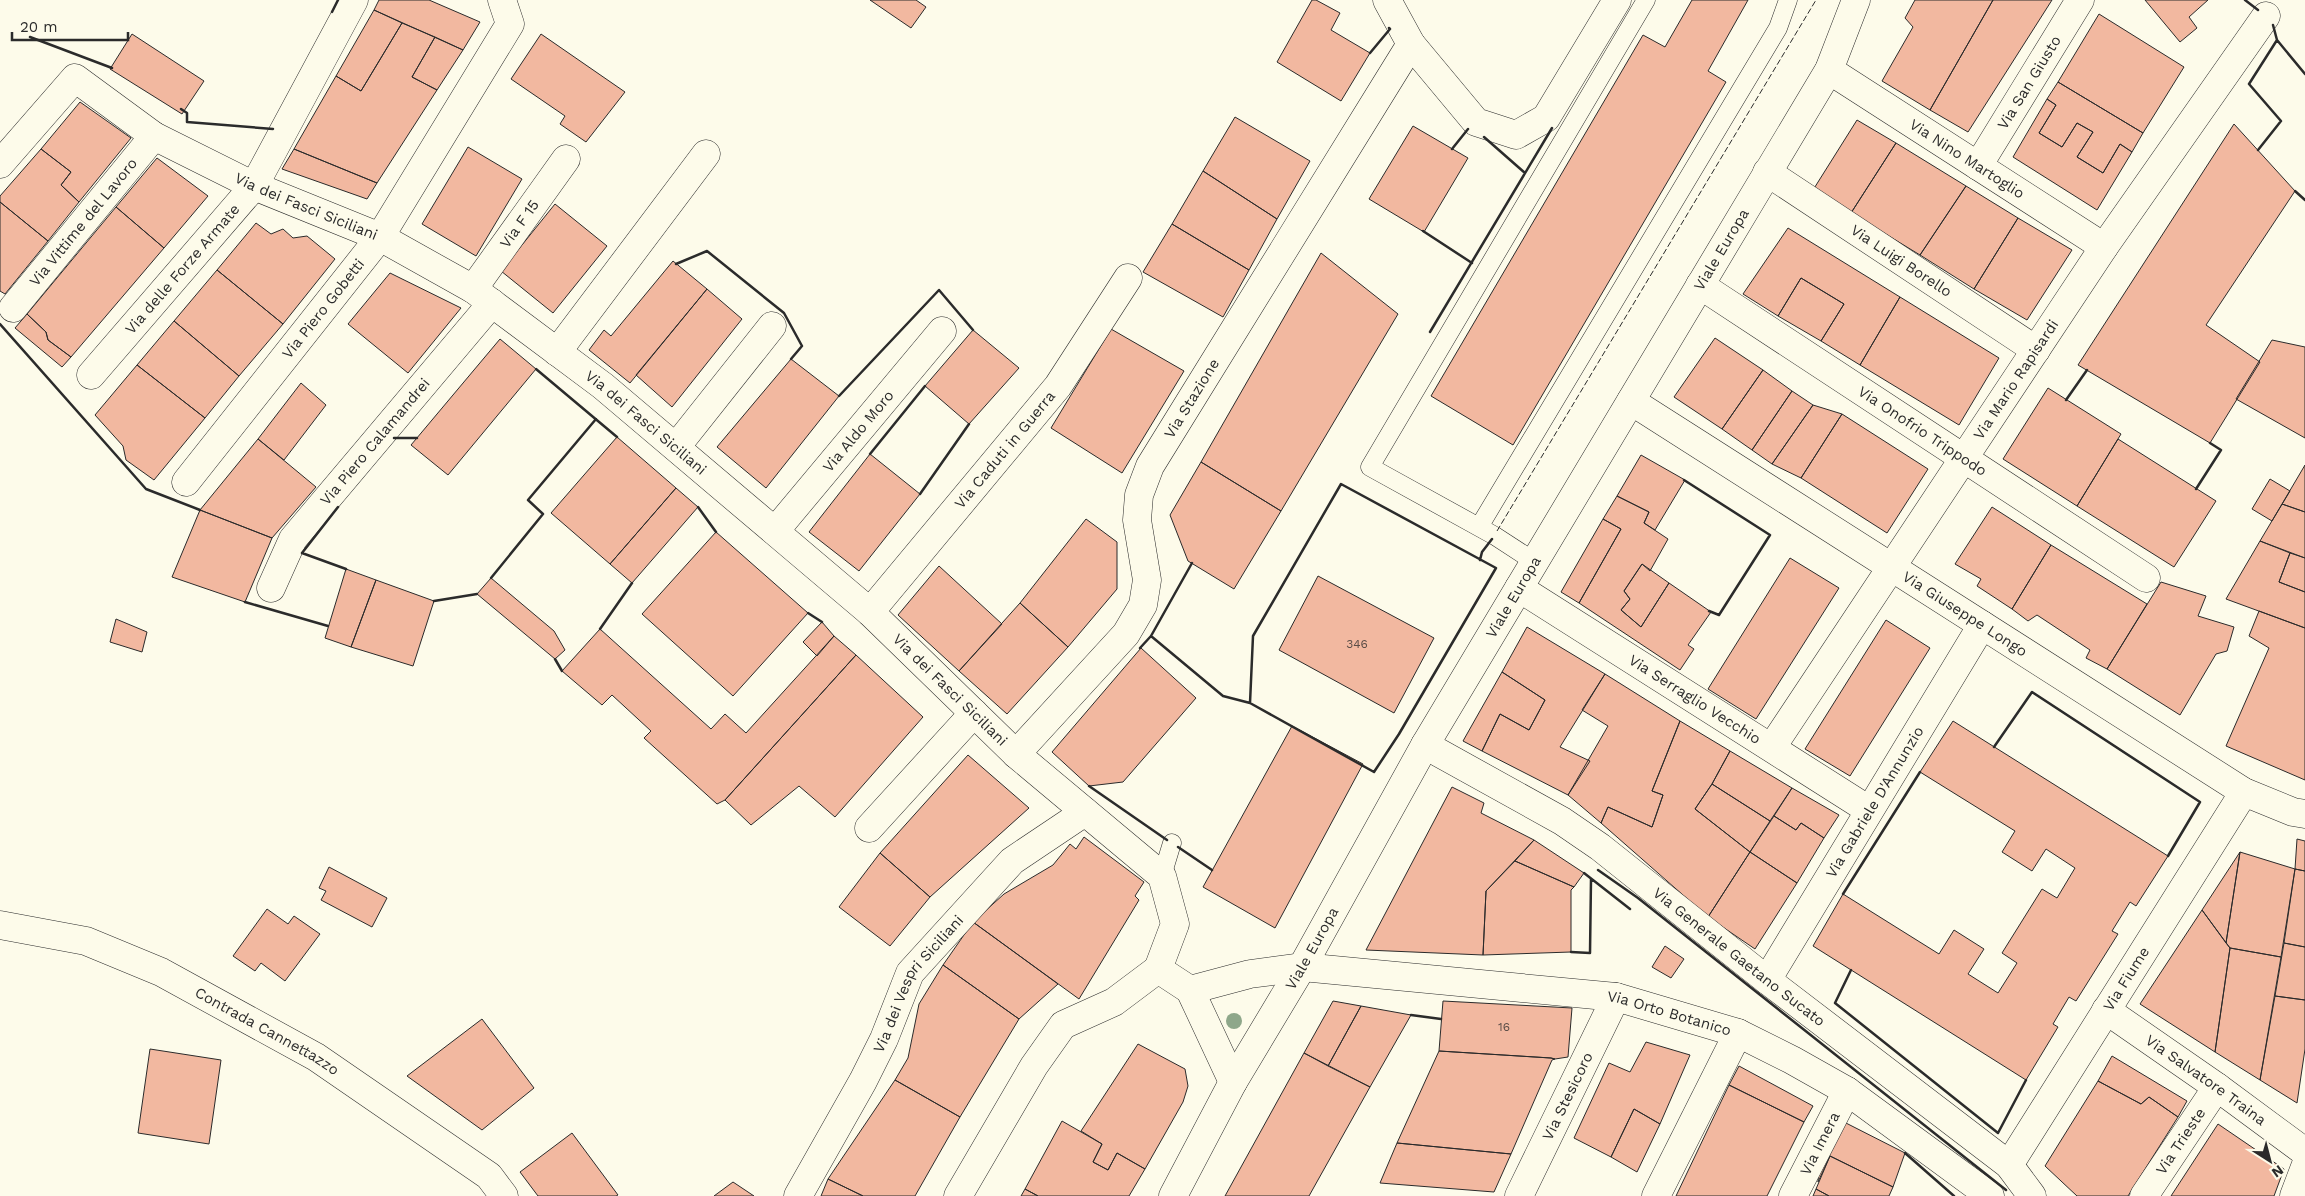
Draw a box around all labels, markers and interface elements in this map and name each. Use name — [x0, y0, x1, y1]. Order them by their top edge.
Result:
scale bar — [12, 10, 129, 42]
text: 20 m — [20, 18, 58, 36]
street label: Via San Giusto — [1994, 32, 2065, 133]
street label: Via Nino Martoglio — [1906, 115, 2028, 202]
street label: Via Vittime del Lavoro — [26, 155, 141, 290]
street label: Via dei Fasci Siciliani — [232, 169, 380, 244]
street label: Via F 15 — [496, 196, 543, 252]
street label: Via delle Forze Armate — [121, 200, 243, 338]
street label: Viale Europa — [1690, 205, 1753, 294]
street label: Via Luigi Borello — [1847, 221, 1955, 301]
street label: Via Piero Gobetti — [278, 255, 368, 362]
street label: Via Mario Rapisardi — [1970, 316, 2062, 443]
street label: Via Stazione — [1160, 355, 1223, 442]
street label: Via dei Fasci Siciliani — [582, 367, 710, 479]
street label: Via Piero Calamandrei — [316, 374, 434, 509]
street label: Via Onofrio Trippodo — [1854, 382, 1990, 480]
street label: Via Aldo Moro — [819, 387, 898, 476]
street label: Via Caduti in Guerra — [951, 387, 1059, 512]
street label: Viale Europa — [1482, 553, 1545, 641]
street label: Via Giuseppe Longo — [1899, 568, 2031, 660]
street label: Via dei Fasci Siciliani — [889, 630, 1011, 750]
house number: 346 — [1346, 637, 1368, 651]
street label: Via Serraglio Vecchio — [1625, 651, 1764, 748]
street label: Via Gabriele D'Annunzio — [1822, 723, 1927, 881]
street label: Via Generale Gaetano Sucato — [1649, 884, 1829, 1030]
street label: Viale Europa — [1281, 904, 1343, 993]
street label: Via dei Vespri Siciliani — [870, 911, 967, 1056]
street label: Via Fiume — [2099, 943, 2153, 1014]
street label: Contrada Cannettazzo — [192, 983, 343, 1079]
street label: Via Orto Botanico — [1607, 987, 1733, 1040]
house number: 16 — [1498, 1020, 1510, 1034]
street label: Via Salvatore Traina — [2142, 1031, 2270, 1130]
street label: Via Stesicoro — [1539, 1049, 1597, 1143]
street label: Via Trieste — [2152, 1104, 2209, 1178]
street label: Via Imera — [1796, 1108, 1844, 1178]
north arrow — [2245, 1136, 2295, 1186]
text: N — [2269, 1162, 2287, 1181]

